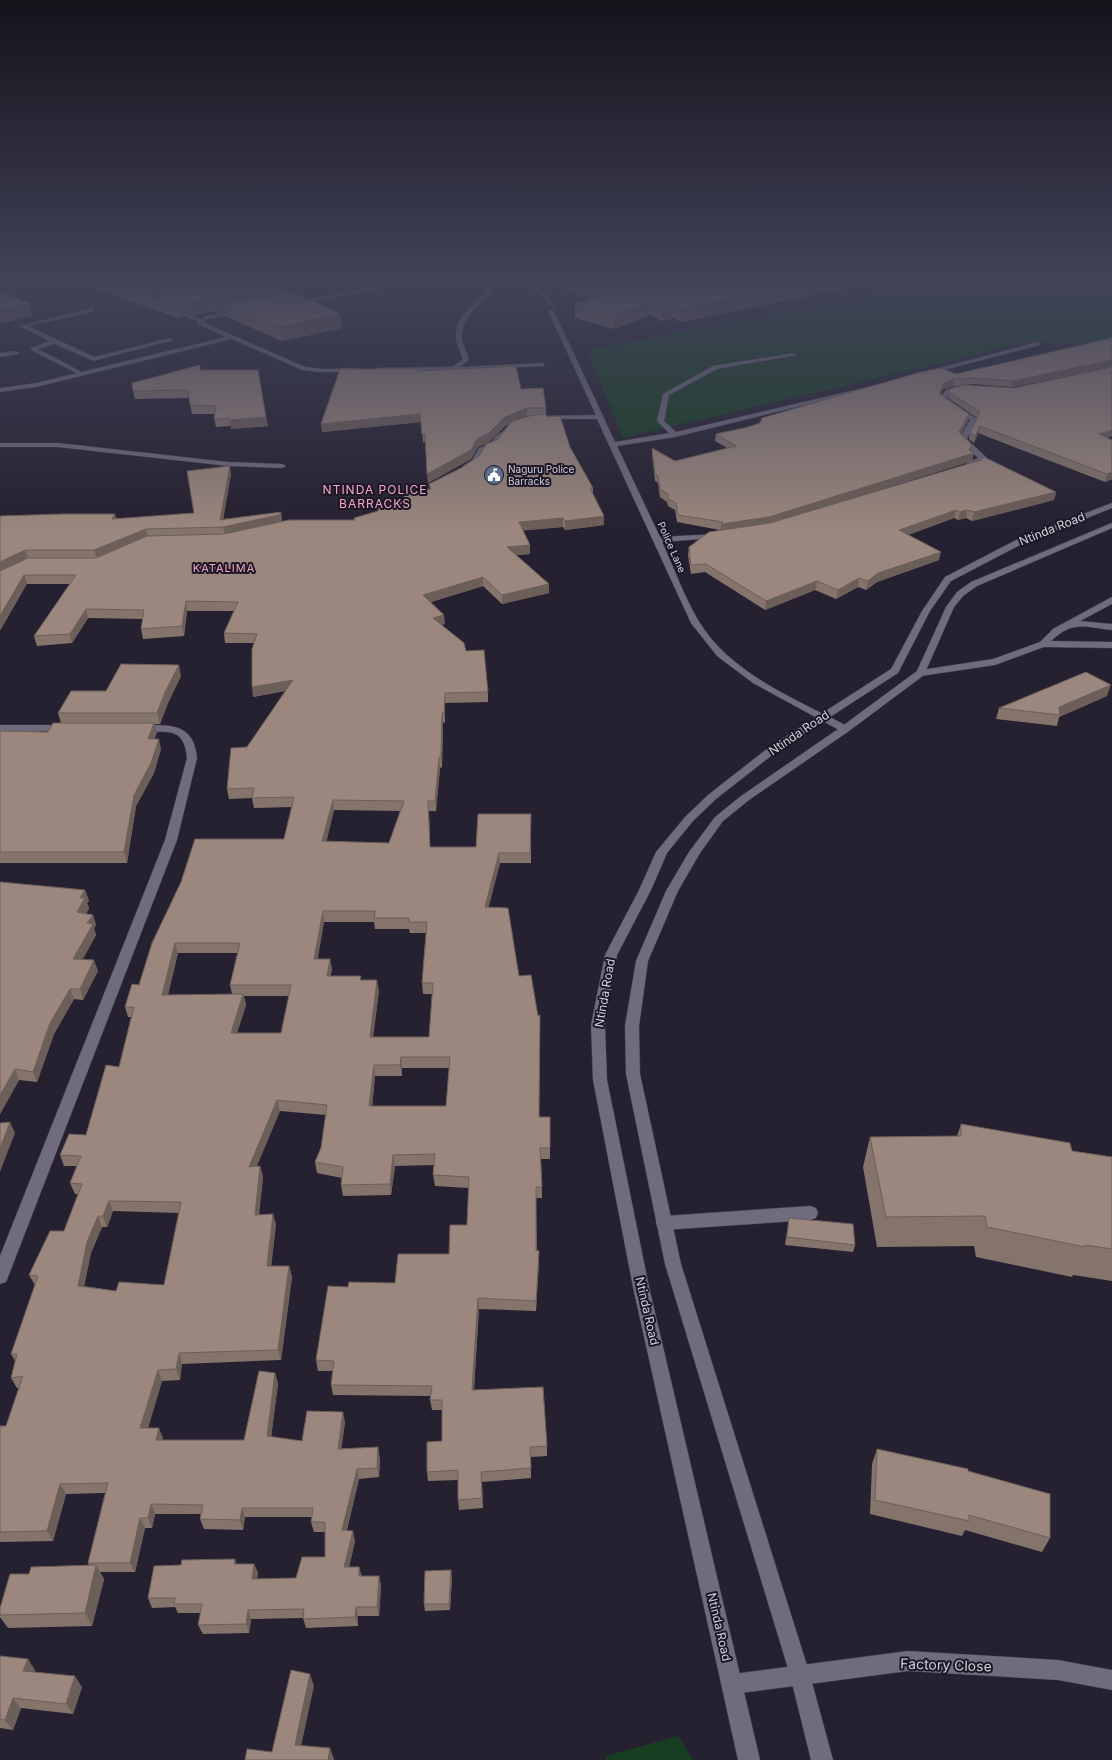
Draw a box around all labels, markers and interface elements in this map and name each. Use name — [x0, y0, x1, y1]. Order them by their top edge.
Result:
place label: Naguru Police Barracks — [508, 463, 575, 487]
public building icon: Naguru Police Barracks — [483, 464, 505, 486]
district label: NTINDA POLICE BARRACKS — [323, 482, 427, 511]
street label: Ntinda Road — [1017, 509, 1087, 549]
street label: Police Lane — [655, 520, 689, 575]
district label: KATALIMA — [193, 561, 255, 575]
street label: Ntinda Road — [766, 707, 832, 758]
street label: Ntinda Road — [591, 957, 618, 1028]
street label: Ntinda Road — [632, 1275, 663, 1346]
street label: Ntinda Road — [704, 1591, 735, 1662]
street label: Factory Close — [900, 1654, 992, 1675]

